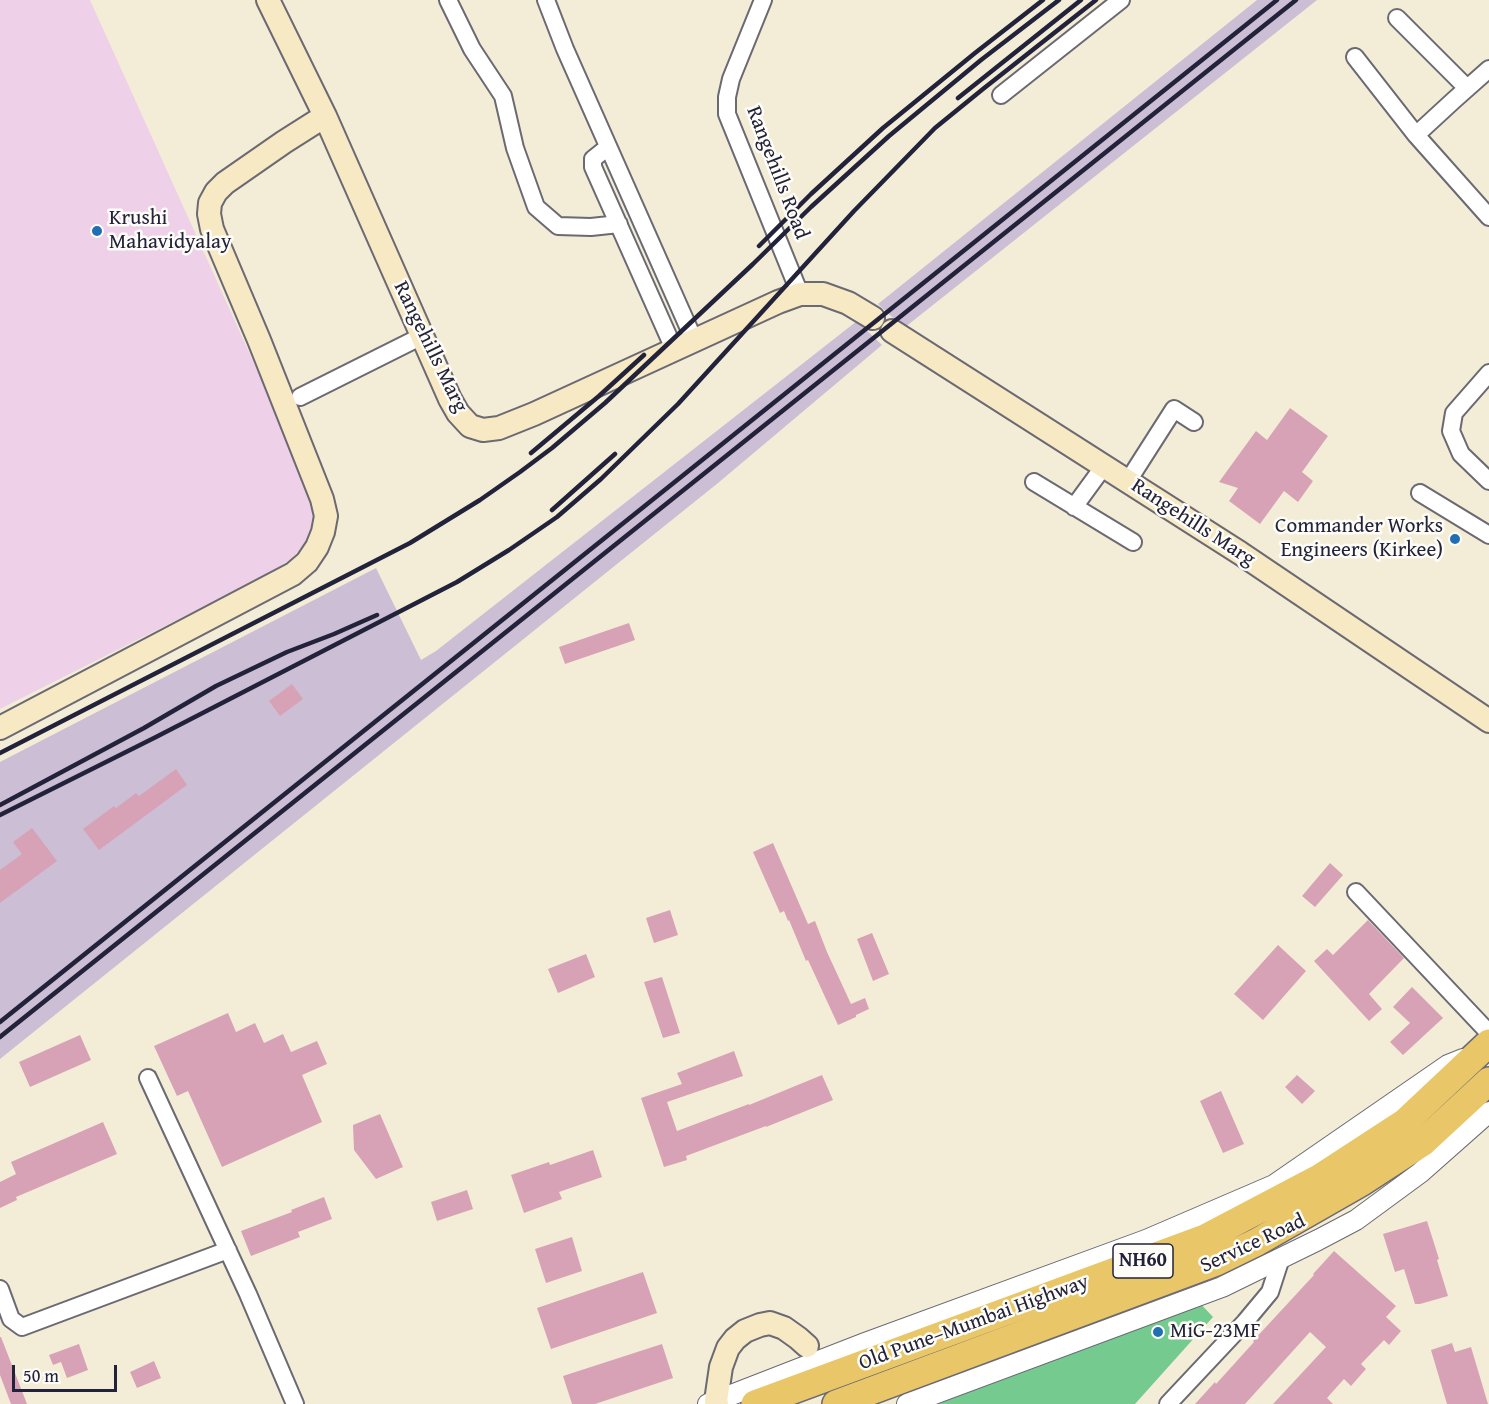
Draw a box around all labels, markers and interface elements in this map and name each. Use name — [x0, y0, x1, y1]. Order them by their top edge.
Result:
street label: Rangehills Road — [740, 103, 814, 243]
place label: Krushi Mahavidyalay — [109, 206, 231, 256]
marker: Krushi Mahavidyalay — [90, 224, 104, 238]
street label: Rangehills Marg — [387, 277, 473, 417]
street label: Rangehills Marg — [1126, 474, 1260, 572]
place label: Commander Works Engineers (Kirkee) — [1275, 514, 1443, 564]
marker: Commander Works Engineers (Kirkee) — [1448, 532, 1462, 546]
street label: Service Road — [1197, 1209, 1309, 1279]
road number: NH60 — [1113, 1244, 1173, 1278]
street label: Old Pune–Mumbai Highway — [856, 1270, 1092, 1376]
place label: MiG-23MF — [1170, 1319, 1260, 1345]
marker: MiG-23MF — [1151, 1325, 1165, 1339]
scale bar — [15, 1353, 120, 1391]
text: 50 m — [23, 1362, 59, 1389]

